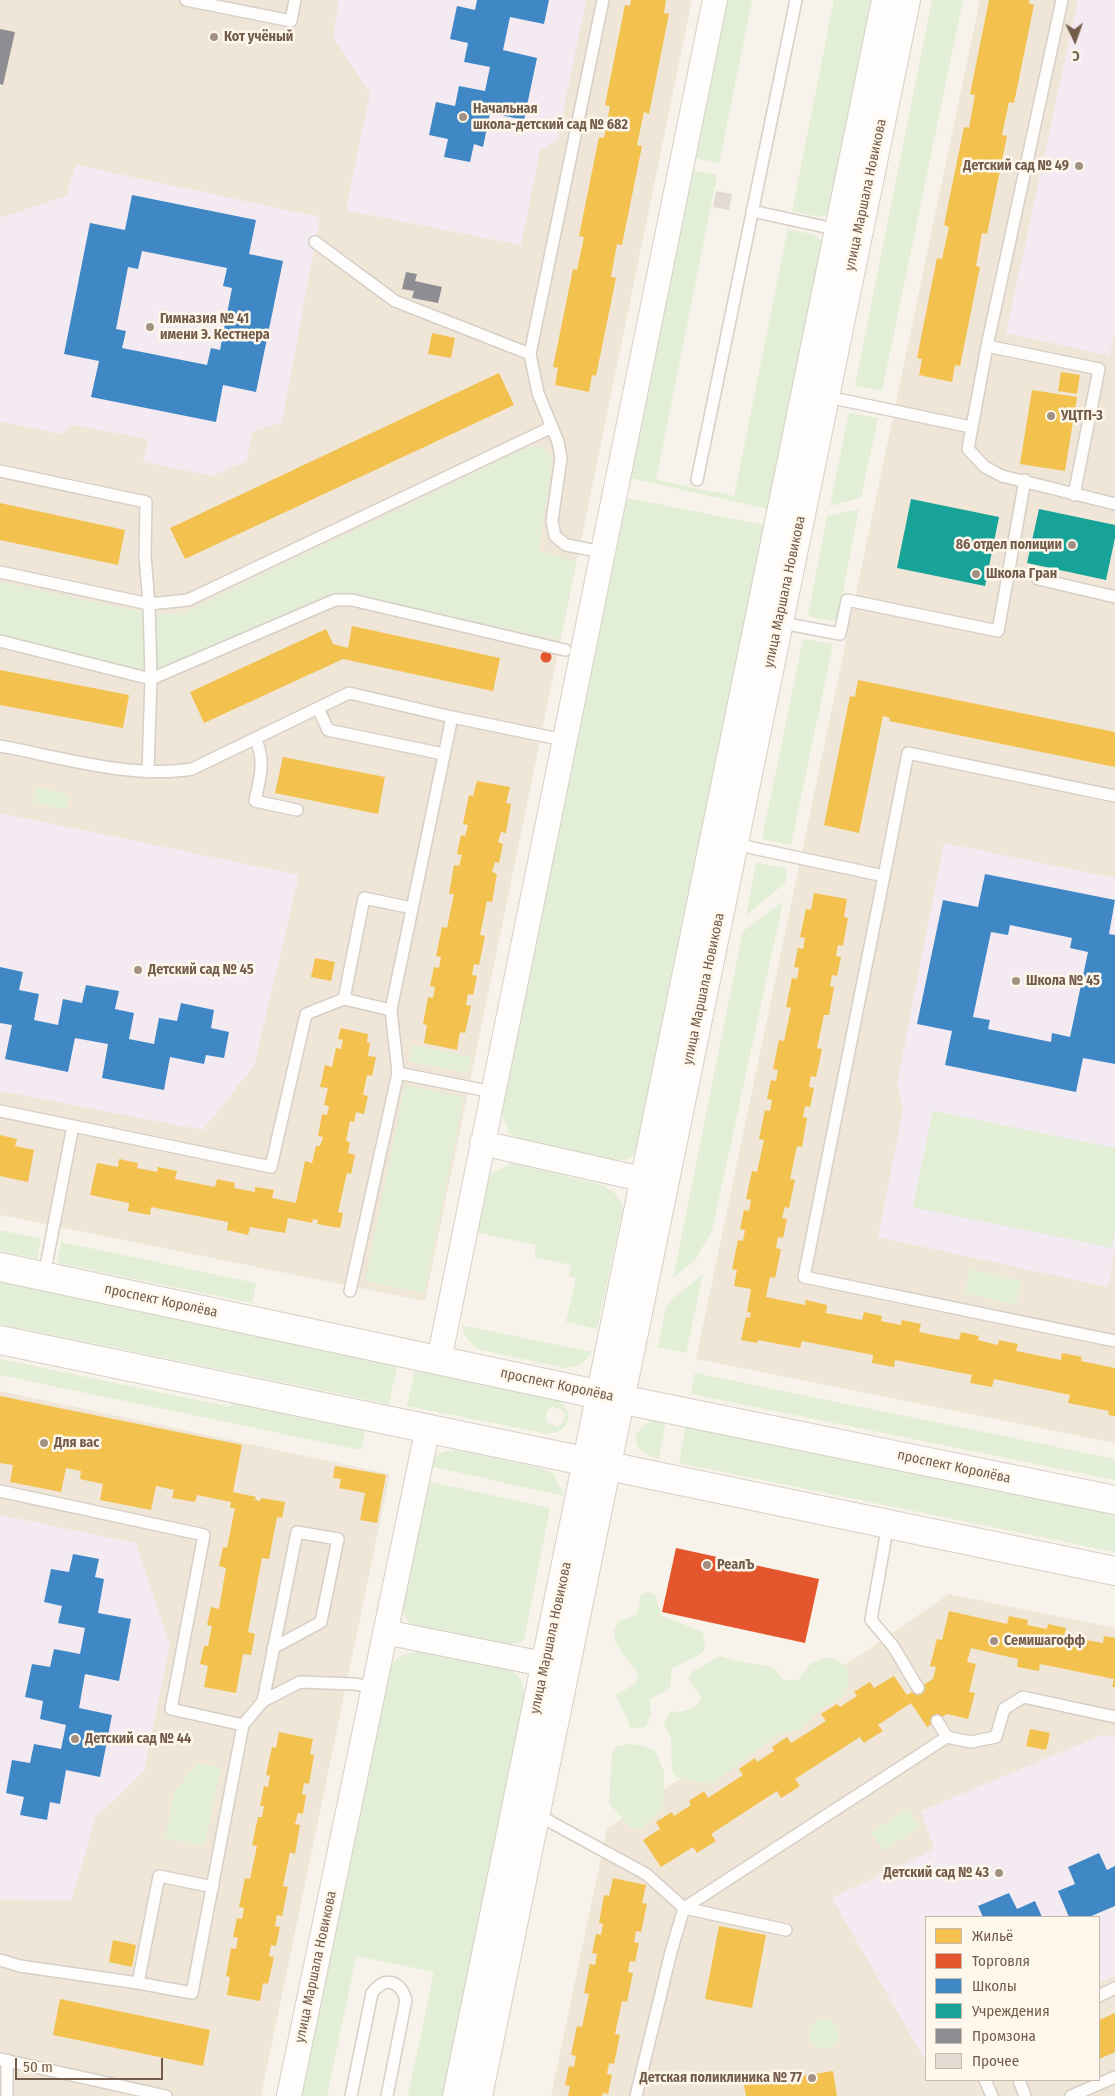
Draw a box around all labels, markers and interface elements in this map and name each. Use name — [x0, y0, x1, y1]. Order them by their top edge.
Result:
north arrow — [1050, 15, 1100, 65]
place label: Кот учёный — [224, 29, 293, 45]
marker: Кот учёный — [208, 31, 220, 43]
text: С — [1072, 47, 1080, 64]
place label: Начальная школа-детский сад № 682 — [473, 101, 628, 134]
marker: Начальная школа-детский сад № 682 — [457, 111, 469, 123]
street label: улица Маршала Новикова — [842, 118, 890, 272]
place label: Детский сад № 49 — [963, 158, 1069, 174]
marker: Детский сад № 49 — [1073, 160, 1085, 172]
place label: Гимназия № 41 имени Э. Кестнера — [160, 311, 270, 344]
marker: Гимназия № 41 имени Э. Кестнера — [144, 321, 156, 333]
place label: УЦТП-3 — [1061, 408, 1103, 424]
marker: УЦТП-3 — [1045, 410, 1057, 422]
street label: улица Маршала Новикова — [761, 515, 809, 669]
place label: 86 отдел полиции — [956, 537, 1062, 553]
marker: 86 отдел полиции — [1066, 539, 1078, 551]
place label: Школа Гран — [986, 566, 1057, 582]
marker: Школа Гран — [970, 568, 982, 580]
street label: улица Маршала Новикова — [680, 912, 728, 1066]
place label: Детский сад № 45 — [148, 962, 254, 978]
marker: Детский сад № 45 — [132, 964, 144, 976]
place label: Школа № 45 — [1026, 973, 1100, 989]
marker: Школа № 45 — [1010, 975, 1022, 987]
street label: проспект Королёва — [103, 1281, 219, 1321]
street label: проспект Королёва — [499, 1365, 615, 1405]
place label: Для вас — [54, 1435, 99, 1451]
marker: Для вас — [38, 1437, 50, 1449]
street label: проспект Королёва — [896, 1447, 1012, 1487]
place label: РеалЪ — [717, 1557, 754, 1573]
marker: РеалЪ — [701, 1559, 713, 1571]
street label: улица Маршала Новикова — [527, 1561, 575, 1715]
place label: Семишагофф — [1004, 1633, 1085, 1649]
marker: Семишагофф — [988, 1635, 1000, 1647]
place label: Детский сад № 44 — [85, 1731, 191, 1747]
marker: Детский сад № 44 — [69, 1733, 81, 1745]
place label: Детский сад № 43 — [884, 1865, 989, 1881]
marker: Детский сад № 43 — [993, 1867, 1005, 1879]
street label: улица Маршала Новикова — [292, 1890, 340, 2044]
legend — [925, 1916, 1100, 2081]
text: Жильё — [972, 1927, 1013, 1945]
text: Торговля — [972, 1952, 1030, 1970]
text: Школы — [972, 1977, 1017, 1995]
text: Учреждения — [972, 2002, 1050, 2020]
text: Промзона — [972, 2027, 1036, 2045]
scale bar — [18, 2048, 165, 2080]
text: Прочее — [972, 2052, 1019, 2070]
text: 50 m — [23, 2058, 53, 2076]
place label: Детская поликлиника № 77 — [640, 2070, 802, 2086]
marker: Детская поликлиника № 77 — [806, 2072, 818, 2084]

